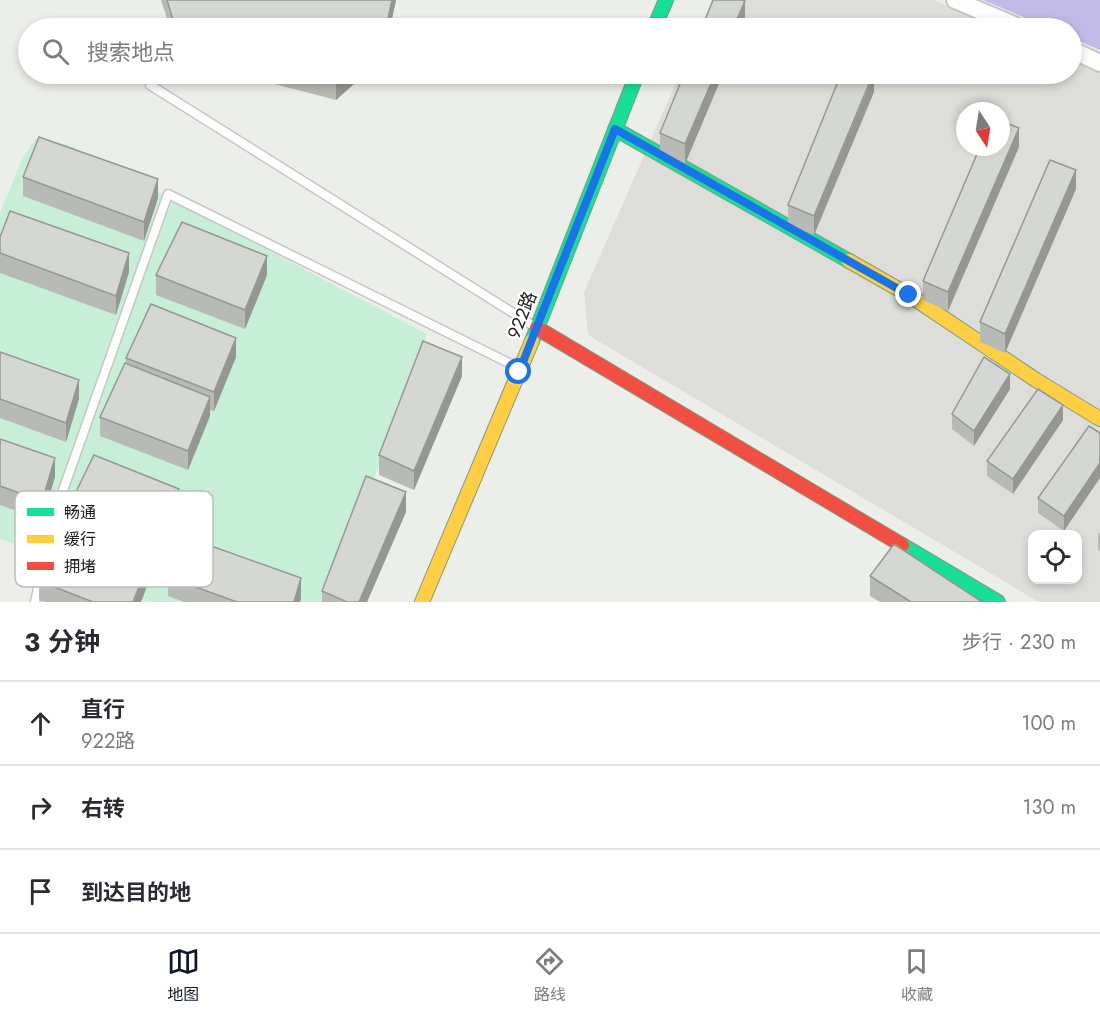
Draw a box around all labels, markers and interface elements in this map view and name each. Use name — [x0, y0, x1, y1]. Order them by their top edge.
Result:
search box — [18, 18, 1082, 84]
icon: search — [39, 35, 72, 68]
text: 搜索地点 — [87, 36, 175, 68]
north arrow — [956, 102, 1010, 156]
route end — [895, 281, 921, 307]
street label: 922路 — [501, 287, 543, 343]
route start — [505, 358, 531, 384]
legend — [15, 491, 213, 587]
text: 畅通 — [64, 501, 96, 524]
text: 缓行 — [64, 528, 96, 551]
map controls — [1028, 530, 1082, 584]
button: locate — [1028, 530, 1082, 584]
text: 拥堵 — [64, 555, 96, 578]
text: 3 分钟 — [24, 623, 100, 661]
text: 步行 · 230 m — [962, 628, 1076, 657]
text: 直行 — [81, 693, 125, 725]
icon: ahead — [24, 707, 57, 740]
text: 100 m — [1021, 709, 1076, 738]
text: 922路 — [81, 727, 135, 756]
icon: right — [24, 791, 57, 824]
text: 右转 — [81, 792, 125, 824]
text: 130 m — [1022, 793, 1076, 822]
icon: arrive — [24, 875, 57, 908]
text: 到达目的地 — [81, 876, 191, 908]
tab: 地图 — [167, 945, 200, 1006]
tab: 路线 — [533, 945, 566, 1006]
tab: 收藏 — [900, 945, 933, 1006]

